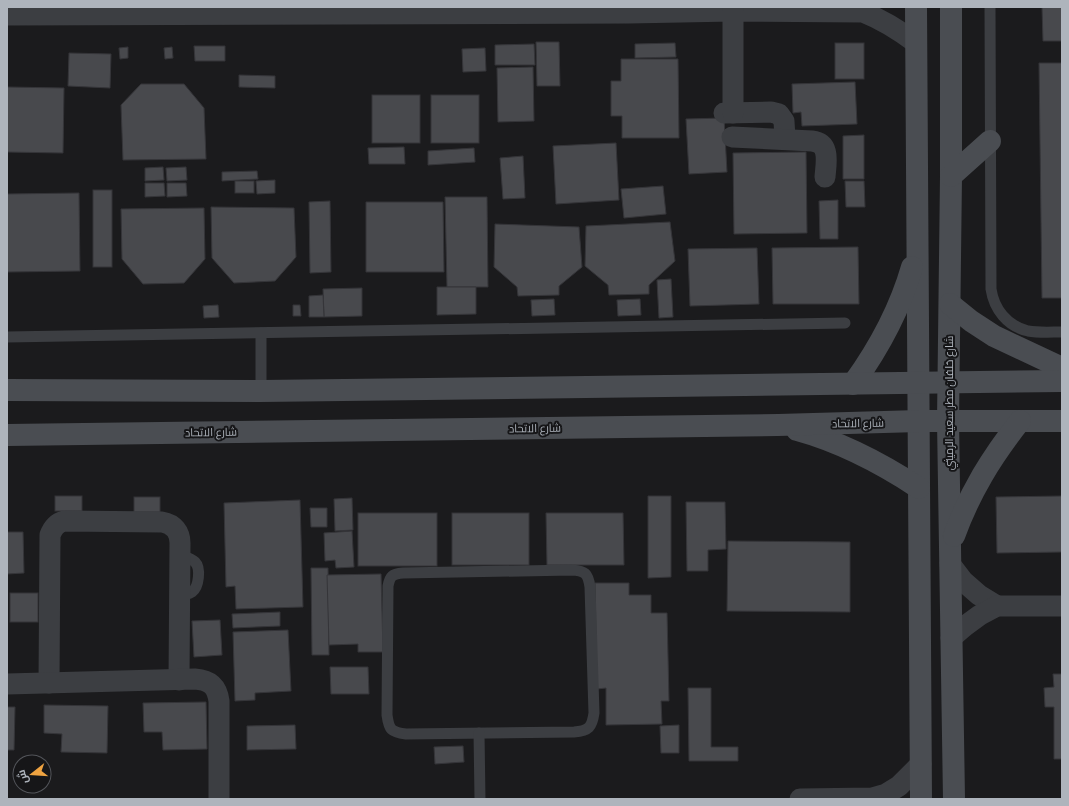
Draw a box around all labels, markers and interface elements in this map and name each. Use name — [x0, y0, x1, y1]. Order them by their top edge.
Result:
street label: شارع خلفان مطر سعيد الرميثي — [943, 336, 958, 470]
street label: شارع الاتحاد — [832, 417, 884, 431]
street label: شارع الاتحاد — [509, 422, 561, 436]
street label: شارع الاتحاد — [185, 426, 237, 440]
north arrow — [12, 754, 52, 794]
text: ش — [15, 768, 31, 785]

